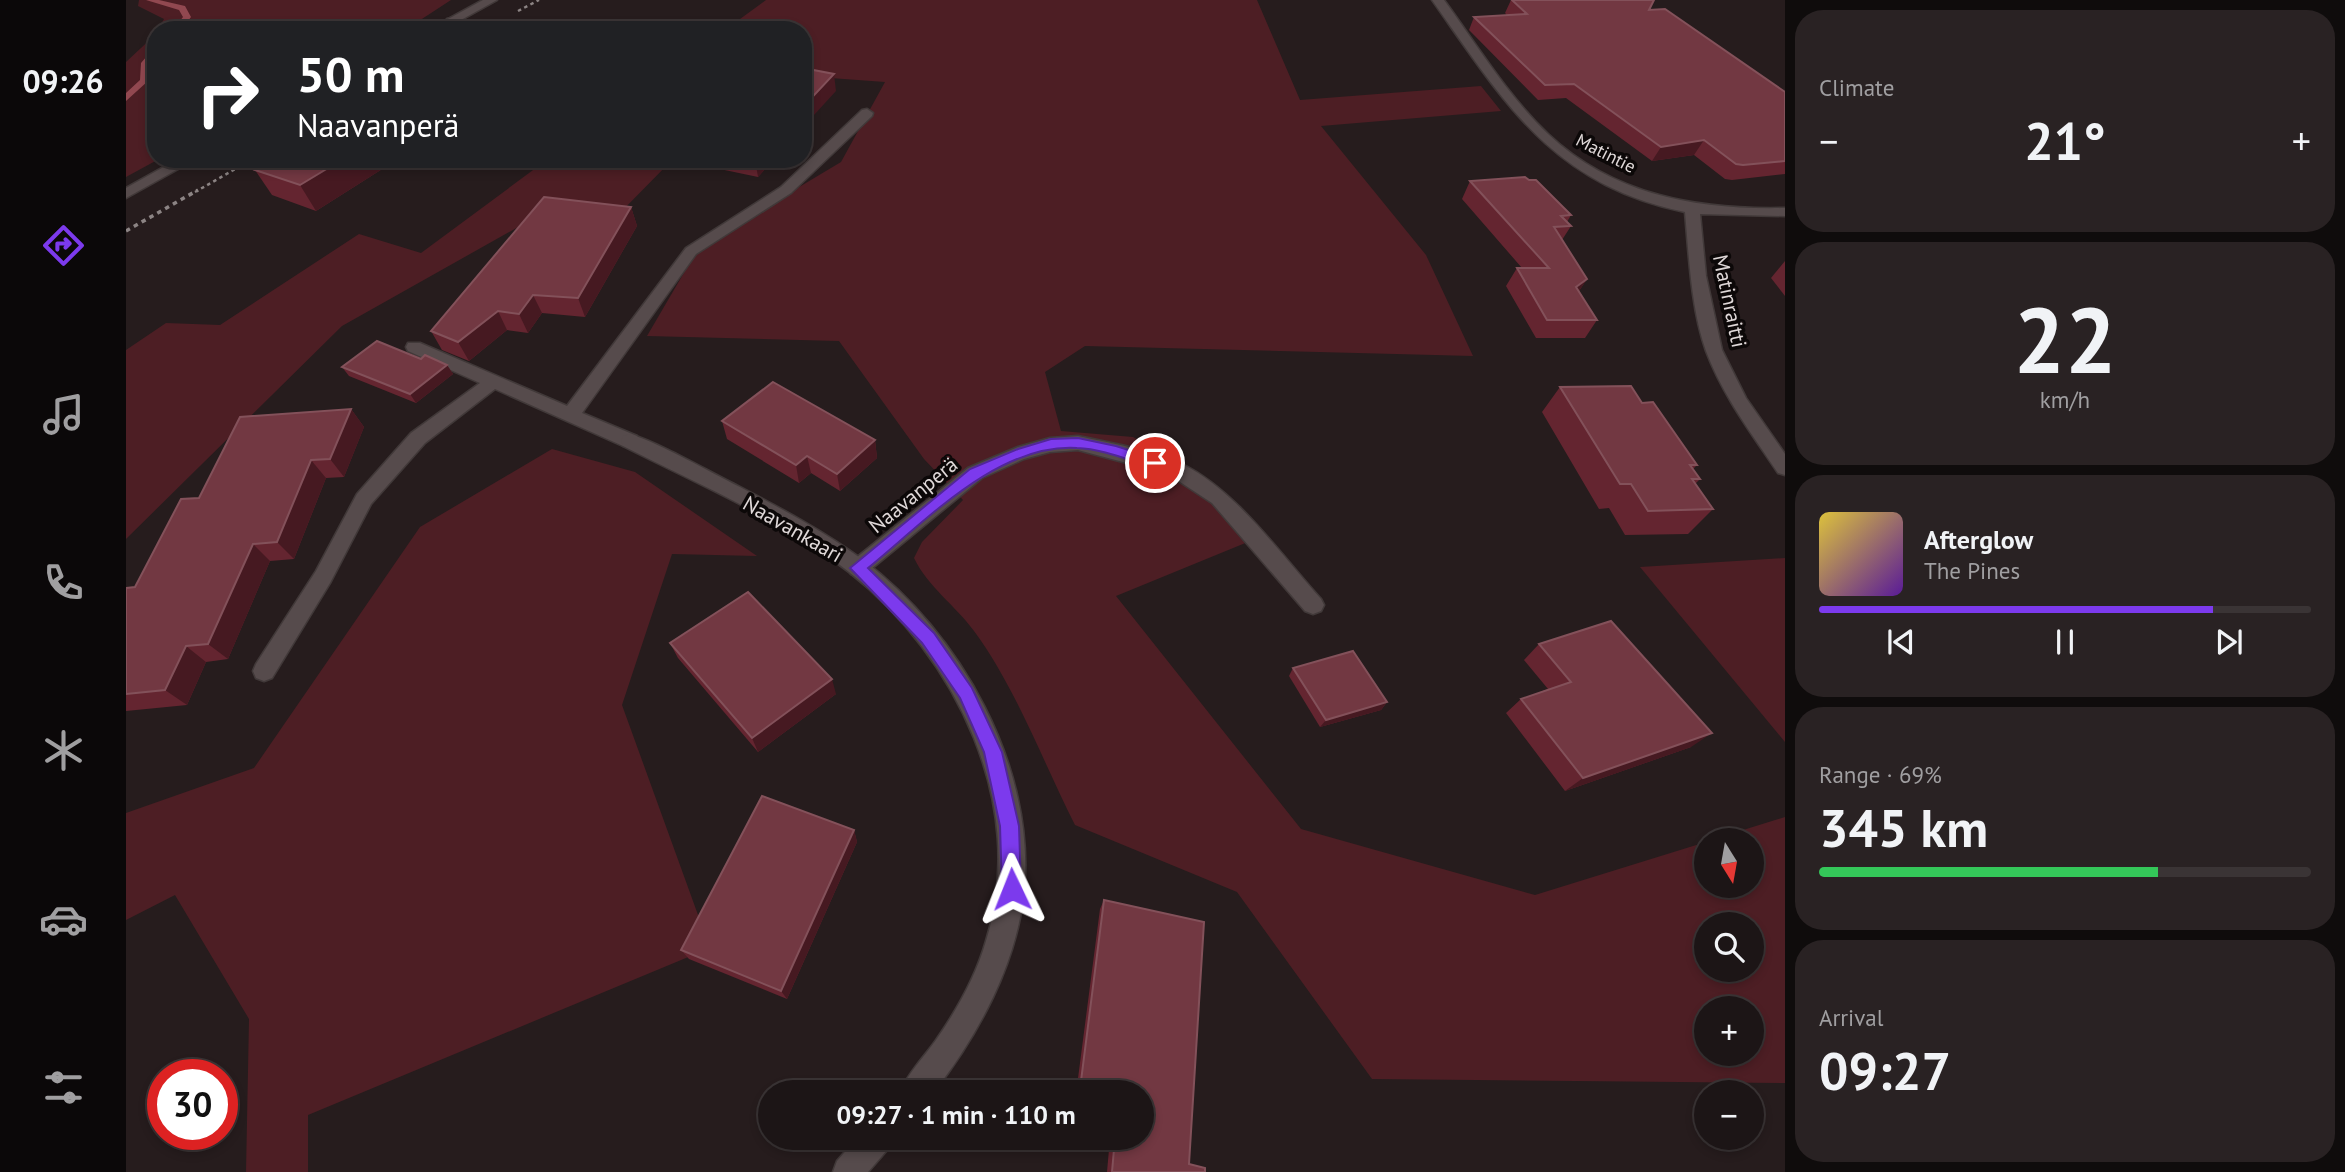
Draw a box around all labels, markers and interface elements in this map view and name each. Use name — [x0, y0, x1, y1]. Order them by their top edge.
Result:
text: 50 m — [297, 42, 404, 106]
icon: right — [182, 49, 273, 140]
text: 09:26 — [22, 60, 104, 102]
text: Climate — [1819, 73, 1894, 102]
text: Naavanperä — [297, 104, 459, 146]
text: 21° — [2024, 107, 2106, 174]
text: − — [1819, 116, 1838, 165]
text: + — [2292, 116, 2311, 165]
street label: Matintie — [1572, 128, 1640, 178]
icon: directions — [39, 221, 88, 270]
street label: Matinraitti — [1707, 252, 1753, 350]
text: 22 — [2013, 280, 2117, 398]
text: km/h — [2040, 385, 2090, 414]
icon: music — [39, 390, 88, 439]
pin — [1125, 433, 1185, 493]
icon: arrive — [1136, 444, 1174, 482]
street label: Naavanperä — [863, 451, 963, 539]
street label: Naavankaari — [738, 490, 848, 568]
text: Afterglow — [1924, 523, 2033, 556]
text: The Pines — [1924, 556, 2020, 585]
icon: phone — [39, 558, 88, 607]
icon: previous — [1882, 623, 1920, 661]
icon: pause — [2046, 623, 2084, 661]
icon: next — [2210, 623, 2248, 661]
icon: climate — [39, 726, 88, 775]
text: Range · 69% — [1819, 760, 1942, 789]
text: 345 km — [1819, 794, 1988, 861]
north arrow — [1694, 828, 1764, 898]
map controls — [1694, 828, 1764, 1150]
position arrow — [975, 852, 1049, 926]
icon: car — [39, 895, 88, 944]
button: search — [1694, 912, 1764, 982]
button: + — [1694, 996, 1764, 1066]
text: Arrival — [1819, 1003, 1883, 1032]
text: 09:27 — [1819, 1037, 1951, 1104]
speed limit sign: 30 — [147, 1059, 238, 1150]
icon: filters — [39, 1063, 88, 1112]
button: − — [1694, 1080, 1764, 1150]
text: 09:27 · 1 min · 110 m — [836, 1098, 1076, 1131]

